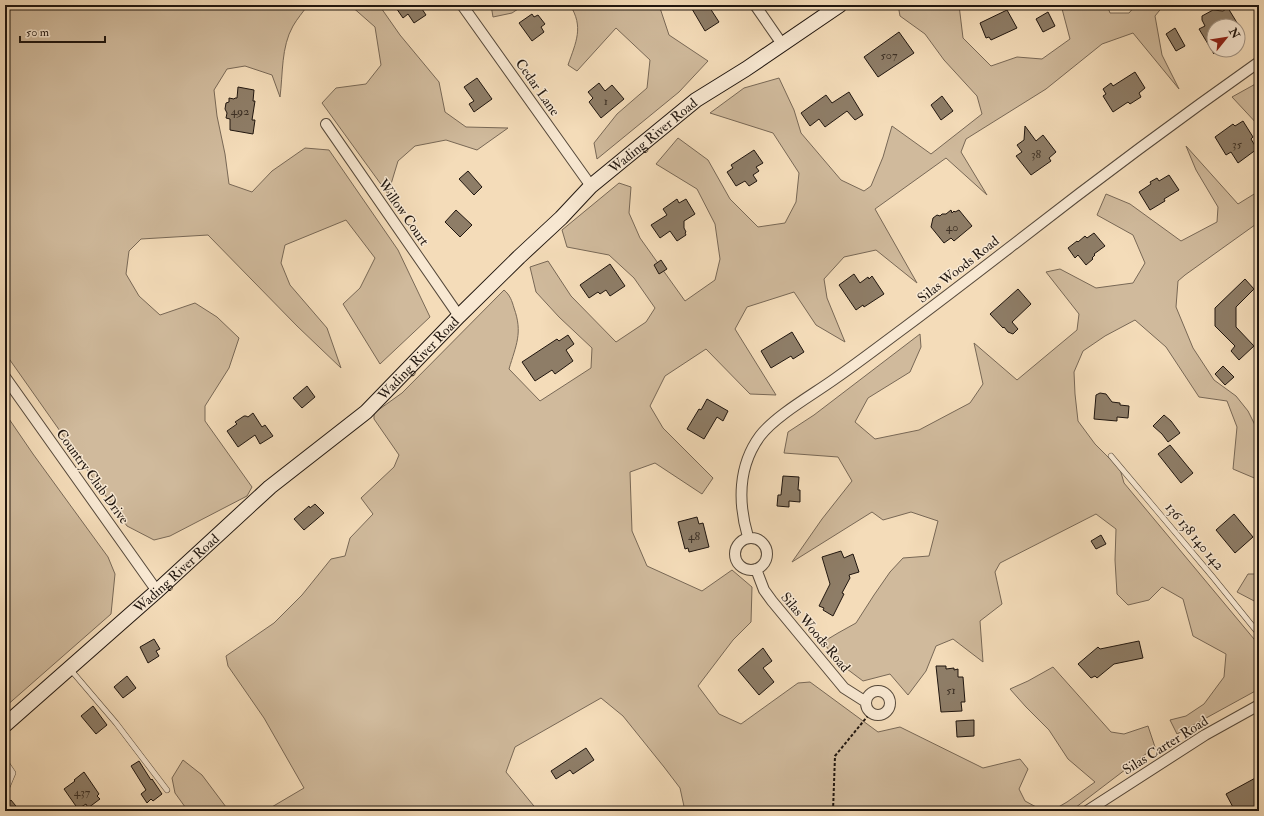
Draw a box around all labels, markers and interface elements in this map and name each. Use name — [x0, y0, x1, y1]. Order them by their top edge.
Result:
scale bar — [20, 18, 105, 44]
north arrow — [1206, 18, 1246, 58]
text: 50 m — [26, 25, 50, 40]
text: N — [1226, 25, 1243, 42]
house number: 507 — [881, 48, 898, 63]
street label: Cedar Lane — [512, 55, 564, 119]
house number: 1 — [604, 94, 608, 109]
street label: Wading River Road — [605, 94, 701, 178]
house number: 492 — [231, 104, 249, 119]
house number: 35 — [1232, 137, 1243, 152]
house number: 38 — [1031, 147, 1041, 162]
street label: Willow Court — [374, 175, 433, 249]
house number: 40 — [946, 220, 958, 235]
street label: Silas Woods Road — [914, 232, 1003, 307]
street label: Wading River Road — [374, 313, 463, 404]
street label: Country Club Drive — [52, 426, 133, 528]
street label: 136 138 140 142 — [1162, 499, 1228, 573]
house number: 48 — [688, 529, 700, 544]
street label: Wading River Road — [130, 530, 223, 617]
street label: Silas Woods Road — [777, 589, 854, 676]
house number: 51 — [946, 683, 956, 698]
street label: Silas Carter Road — [1119, 712, 1211, 778]
house number: 437 — [74, 785, 91, 800]

